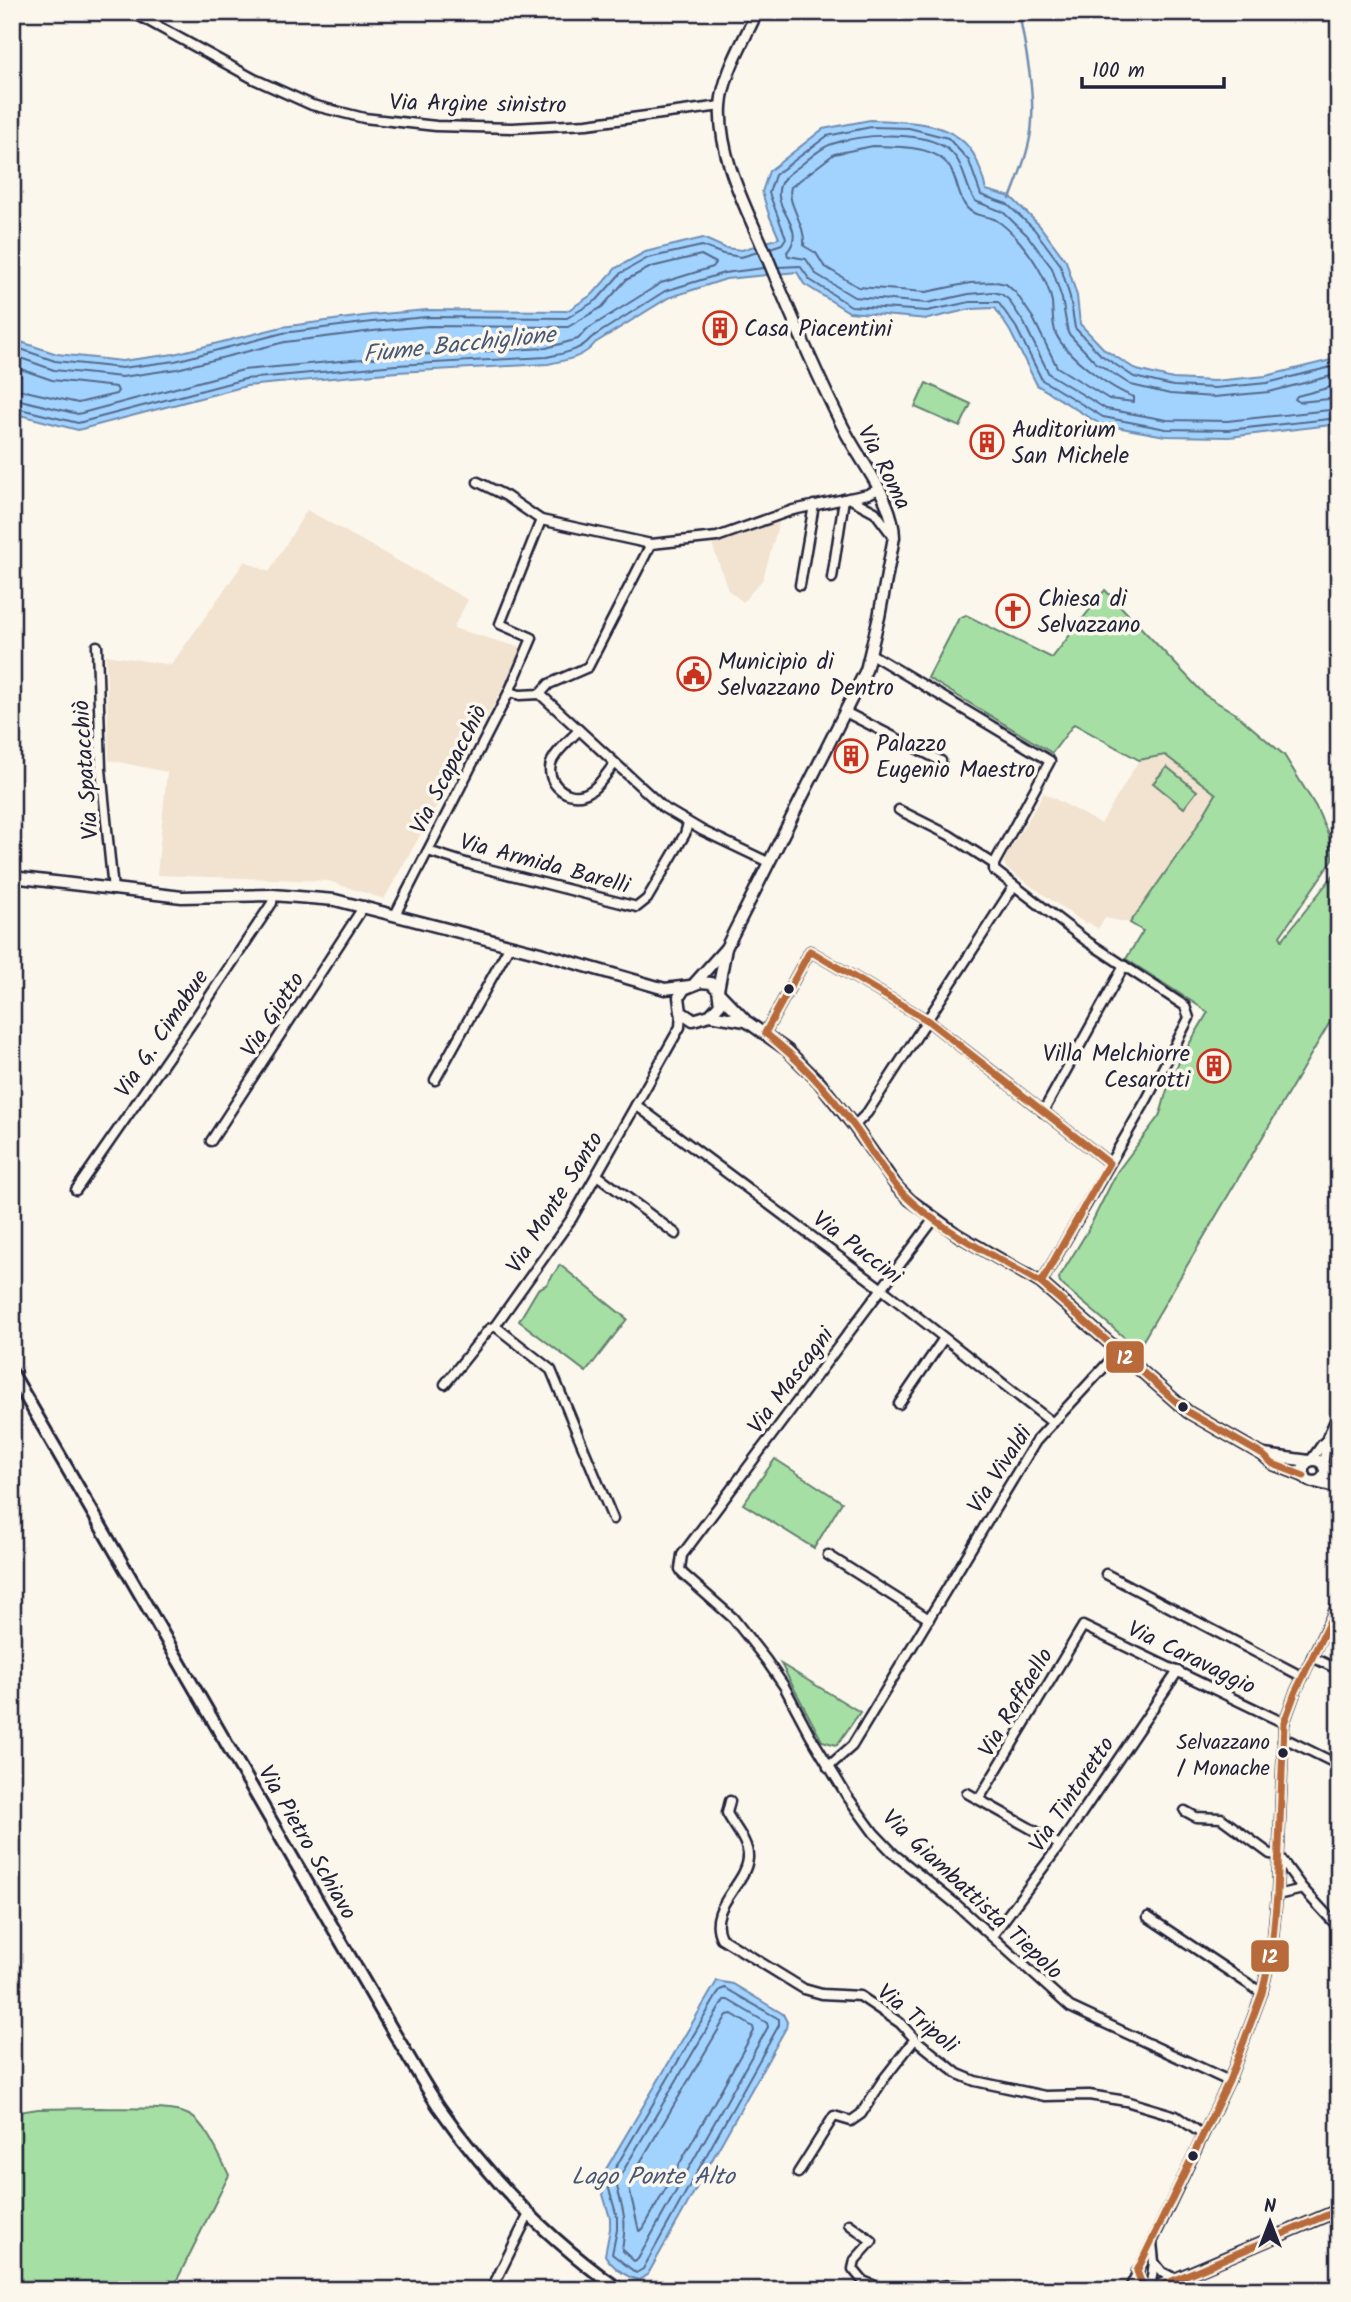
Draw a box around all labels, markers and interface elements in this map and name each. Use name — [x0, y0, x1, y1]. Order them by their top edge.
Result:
scale bar — [1082, 46, 1223, 90]
text: 100 m — [1092, 55, 1145, 88]
street label: Via Argine sinistro — [389, 85, 567, 125]
building icon: Casa Piacentini — [701, 309, 739, 347]
place label: Casa Piacentini — [744, 312, 894, 348]
water label: Fiume Bacchiglione — [361, 316, 559, 375]
place label: Auditorium San Michele — [1012, 413, 1129, 475]
street label: Via Roma — [847, 419, 920, 516]
building icon: Auditorium San Michele — [968, 423, 1006, 461]
place label: Chiesa di Selvazzano — [1038, 582, 1140, 644]
church icon: Chiesa di Selvazzano — [994, 592, 1032, 630]
place label: Municipio di Selvazzano Dentro — [718, 645, 894, 707]
public building icon: Municipio di Selvazzano Dentro — [675, 655, 713, 693]
street label: Via Spatacchiò — [64, 699, 110, 841]
street label: Via Scapacchiò — [402, 699, 498, 841]
place label: Palazzo Eugenio Maestro — [876, 727, 1035, 789]
building icon: Palazzo Eugenio Maestro — [832, 737, 870, 775]
street label: Via Armida Barelli — [455, 825, 635, 905]
street label: Via G. Cimabue — [106, 963, 219, 1106]
street label: Via Giotto — [232, 965, 315, 1065]
unlabelled marker — [782, 982, 796, 996]
place label: Villa Melchiorre Cesarotti — [1043, 1037, 1192, 1099]
building icon: Villa Melchiorre Cesarotti — [1195, 1047, 1233, 1085]
street label: Via Monte Santo — [498, 1125, 614, 1281]
street label: Via Puccini — [804, 1203, 911, 1295]
street label: Via Mascagni — [739, 1319, 845, 1442]
line badge: 12 — [1105, 1340, 1145, 1374]
text: 12 — [1117, 1344, 1133, 1374]
unlabelled marker — [1176, 1400, 1190, 1414]
street label: Via Vivaldi — [959, 1418, 1043, 1521]
street label: Via Caravaggio — [1121, 1612, 1261, 1705]
street label: Via Raffaello — [970, 1641, 1064, 1765]
place label: Selvazzano / Monache — [1177, 1727, 1271, 1786]
street label: Via Tintoretto — [1020, 1730, 1125, 1860]
marker: Selvazzano / Monache — [1276, 1746, 1290, 1760]
street label: Via Pietro Schiavo — [247, 1759, 365, 1927]
street label: Via Giambattista Tiepolo — [873, 1802, 1071, 1989]
line badge: 12 — [1250, 1939, 1290, 1973]
text: 12 — [1262, 1943, 1278, 1973]
street label: Via Tripoli — [868, 1975, 966, 2065]
unlabelled marker — [1186, 2149, 1200, 2163]
water label: Lago Ponte Alto — [571, 2158, 737, 2197]
north arrow — [1236, 2186, 1306, 2256]
text: N — [1264, 2192, 1276, 2222]

